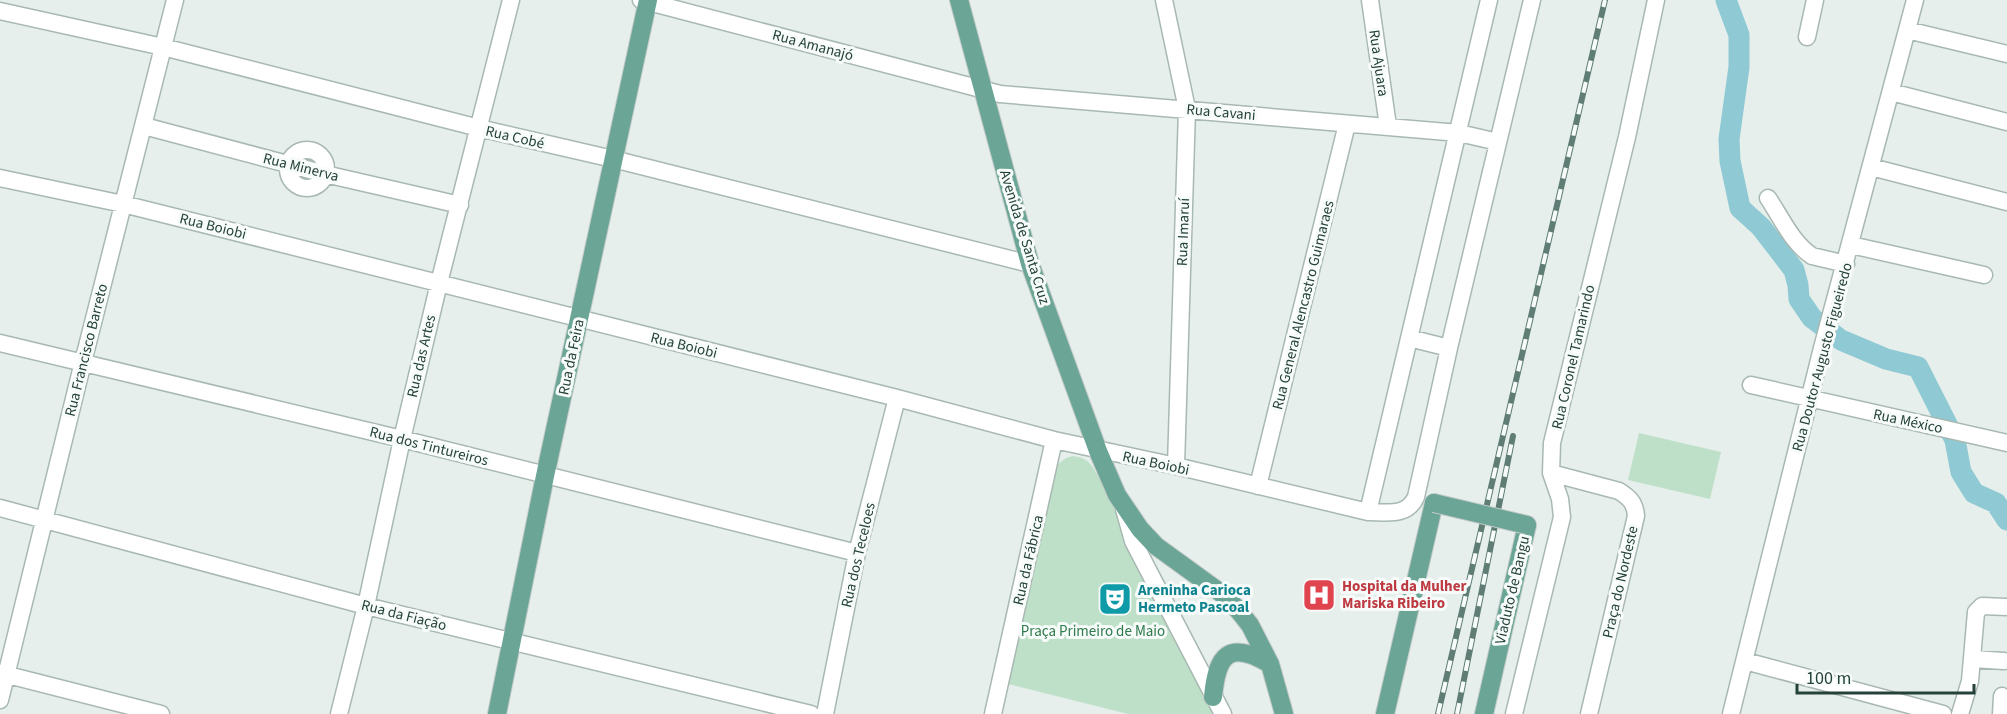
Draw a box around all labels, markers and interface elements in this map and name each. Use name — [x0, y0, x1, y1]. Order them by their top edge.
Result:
street label: Rua Amanajó — [770, 25, 856, 66]
street label: Rua Ajuara — [1363, 28, 1394, 98]
street label: Rua Cavani — [1185, 99, 1257, 126]
street label: Rua Cobé — [483, 121, 546, 154]
street label: Rua Minerva — [261, 148, 341, 187]
street label: Avenida de Santa Cruz — [994, 167, 1055, 307]
street label: Rua Imaruí — [1172, 196, 1195, 266]
street label: Rua General Alencastro Guimaraes — [1267, 198, 1340, 412]
street label: Rua Boiobi — [177, 208, 248, 245]
street label: Rua Doutor Augusto Figueiredo — [1787, 260, 1858, 454]
street label: Rua Francisco Barreto — [60, 281, 113, 419]
street label: Rua Coronel Tamarindo — [1547, 283, 1600, 431]
street label: Rua das Artes — [402, 313, 441, 400]
street label: Rua da Feira — [553, 317, 590, 397]
street label: Rua Boiobi — [648, 327, 719, 364]
street label: Rua México — [1871, 404, 1945, 439]
street label: Rua dos Tintureiros — [367, 422, 490, 471]
street label: Rua Boiobi — [1120, 446, 1191, 481]
street label: Rua dos Teceloes — [836, 501, 881, 610]
street label: Rua da Fábrica — [1008, 513, 1049, 607]
street label: Praça do Nordeste — [1597, 524, 1644, 640]
street label: Viaduto de Bangu — [1490, 534, 1535, 646]
place label: Hospital da Mulher Mariska Ribeiro — [1342, 576, 1466, 614]
hospital icon: Hospital da Mulher Mariska Ribeiro — [1301, 577, 1337, 613]
place label: Areninha Carioca Hermeto Pascoal — [1137, 580, 1251, 618]
theatre icon: Areninha Carioca Hermeto Pascoal — [1097, 581, 1133, 617]
street label: Rua da Fiação — [359, 595, 449, 636]
park label: Praça Primeiro de Maio — [1021, 621, 1165, 642]
scale bar — [1797, 657, 1974, 695]
text: 100 m — [1806, 666, 1851, 691]

